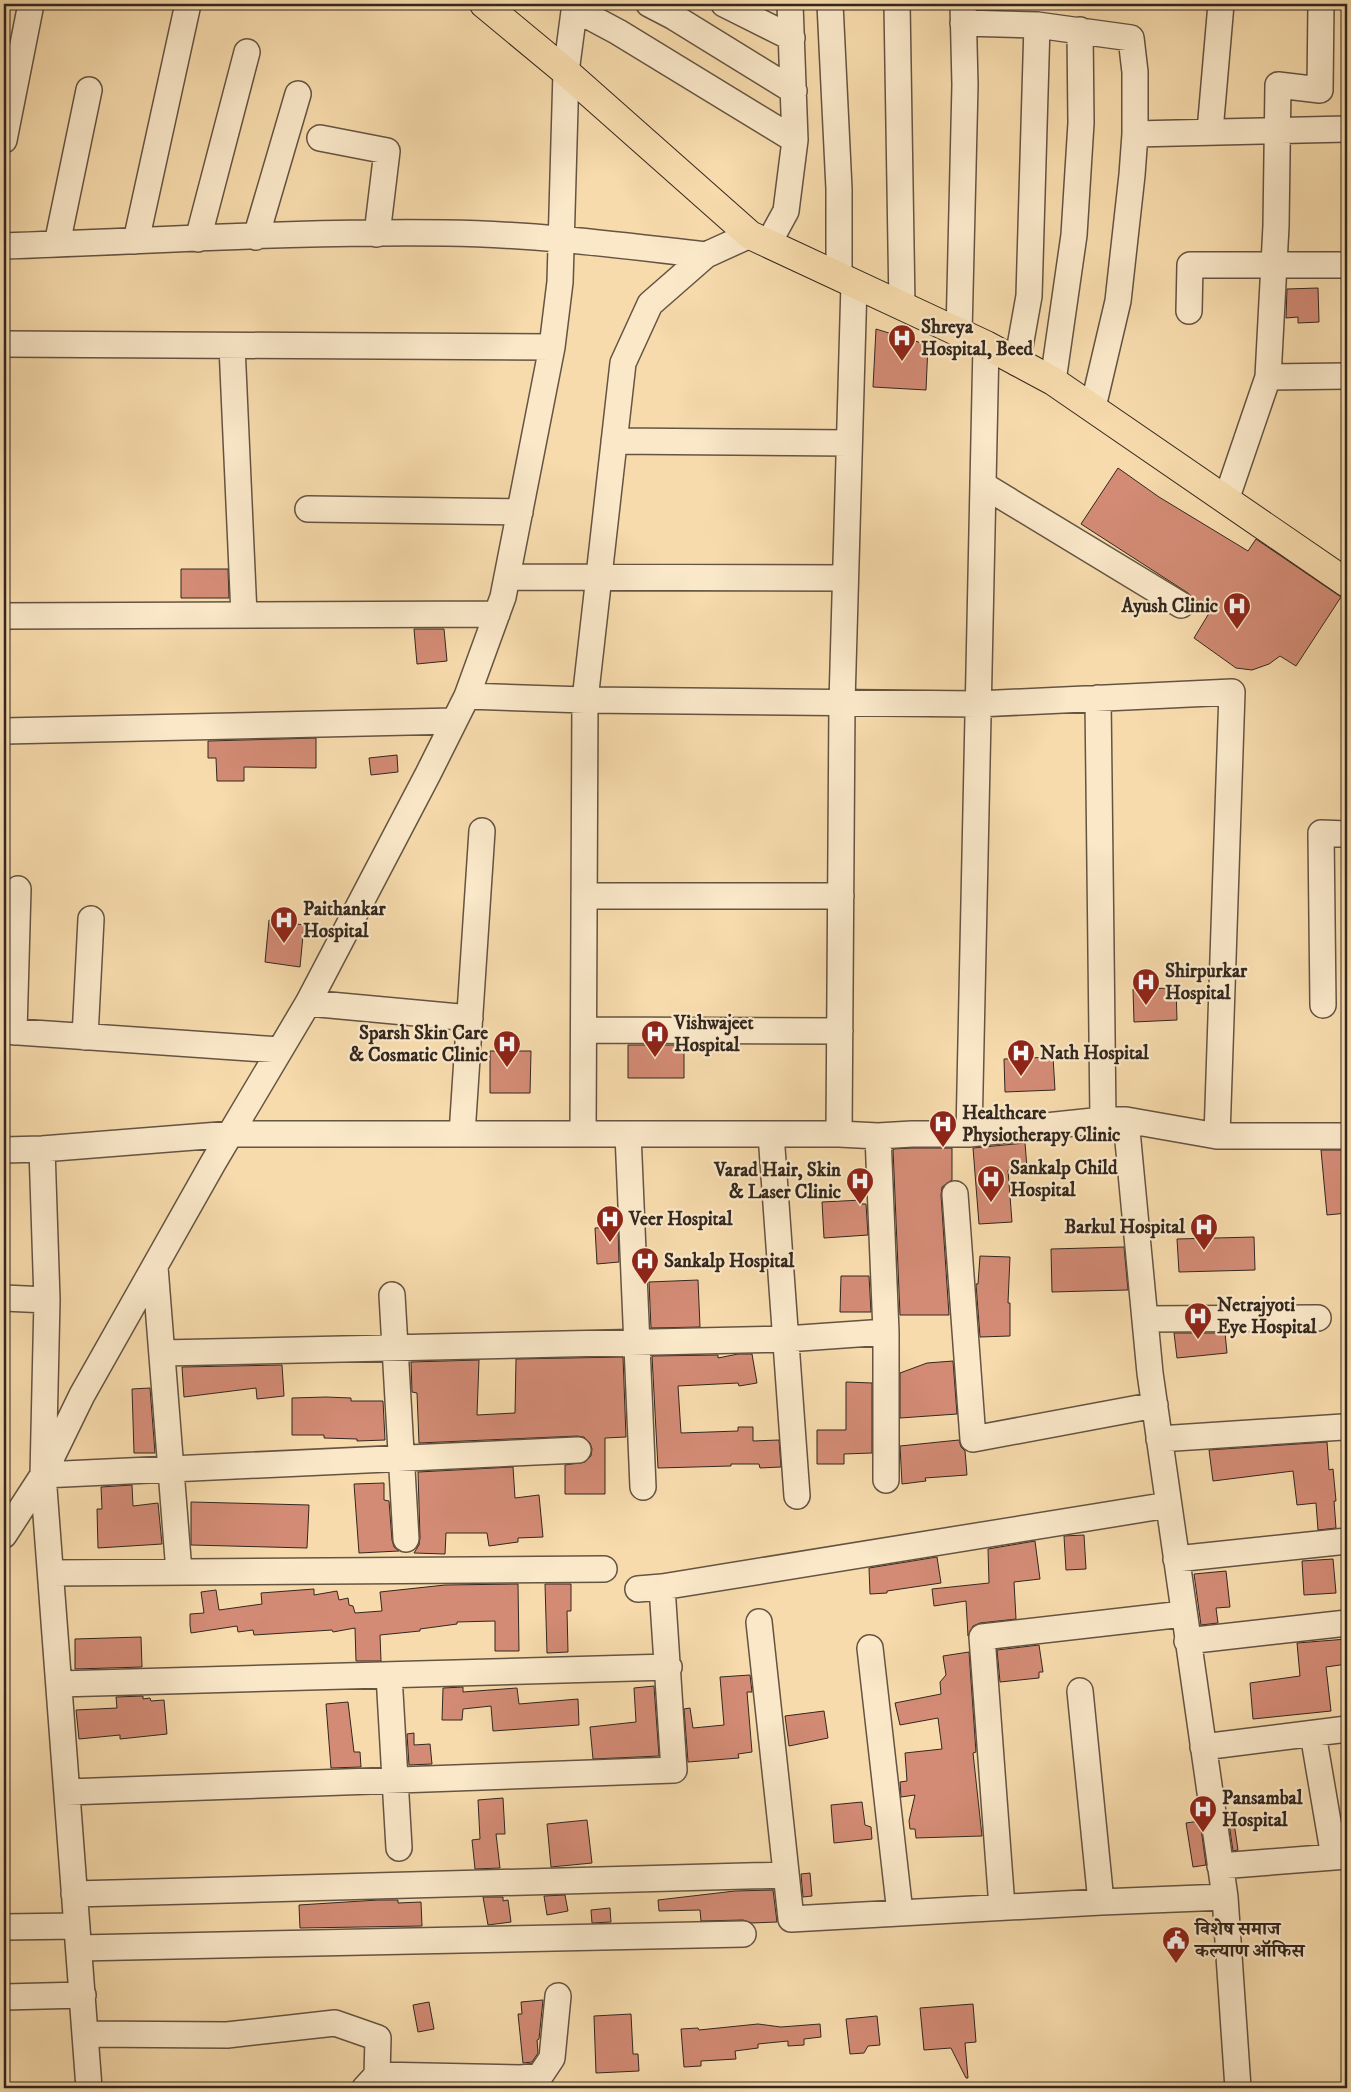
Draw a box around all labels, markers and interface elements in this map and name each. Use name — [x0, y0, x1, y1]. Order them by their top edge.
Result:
place label: Shreya Hospital, Beed — [921, 316, 1034, 361]
hospital icon: Shreya Hospital, Beed — [887, 323, 917, 362]
hospital icon: Ayush Clinic — [1222, 591, 1252, 630]
place label: Ayush Clinic — [1120, 595, 1218, 618]
place label: Paithankar Hospital — [303, 898, 386, 943]
hospital icon: Paithankar Hospital — [269, 905, 299, 944]
place label: Shirpurkar Hospital — [1165, 960, 1248, 1005]
hospital icon: Shirpurkar Hospital — [1131, 967, 1161, 1006]
place label: Vishwajeet Hospital — [673, 1012, 754, 1057]
hospital icon: Vishwajeet Hospital — [640, 1019, 670, 1058]
place label: Sparsh Skin Care & Cosmatic Clinic — [349, 1022, 488, 1067]
hospital icon: Sparsh Skin Care & Cosmatic Clinic — [492, 1029, 522, 1068]
hospital icon: Nath Hospital — [1006, 1038, 1036, 1077]
place label: Nath Hospital — [1040, 1042, 1149, 1065]
place label: Healthcare Physiotherapy Clinic — [962, 1102, 1120, 1147]
hospital icon: Healthcare Physiotherapy Clinic — [928, 1109, 958, 1148]
place label: Sankalp Child Hospital — [1010, 1157, 1118, 1202]
place label: Varad Hair, Skin & Laser Clinic — [713, 1159, 842, 1204]
hospital icon: Sankalp Child Hospital — [976, 1164, 1006, 1203]
hospital icon: Varad Hair, Skin & Laser Clinic — [845, 1166, 875, 1205]
hospital icon: Veer Hospital — [595, 1204, 625, 1243]
place label: Veer Hospital — [628, 1208, 733, 1231]
hospital icon: Barkul Hospital — [1189, 1212, 1219, 1251]
place label: Barkul Hospital — [1064, 1216, 1185, 1239]
hospital icon: Sankalp Hospital — [630, 1246, 660, 1285]
place label: Sankalp Hospital — [664, 1250, 795, 1273]
place label: Netrajyoti Eye Hospital — [1217, 1294, 1317, 1339]
hospital icon: Netrajyoti Eye Hospital — [1183, 1301, 1213, 1340]
place label: Pansambal Hospital — [1222, 1787, 1303, 1832]
hospital icon: Pansambal Hospital — [1188, 1794, 1218, 1833]
place label: विशेष समाज कल्याण ऑफिस — [1193, 1918, 1306, 1963]
public building icon: विशेष समाज कल्याण ऑफिस — [1161, 1925, 1191, 1964]

